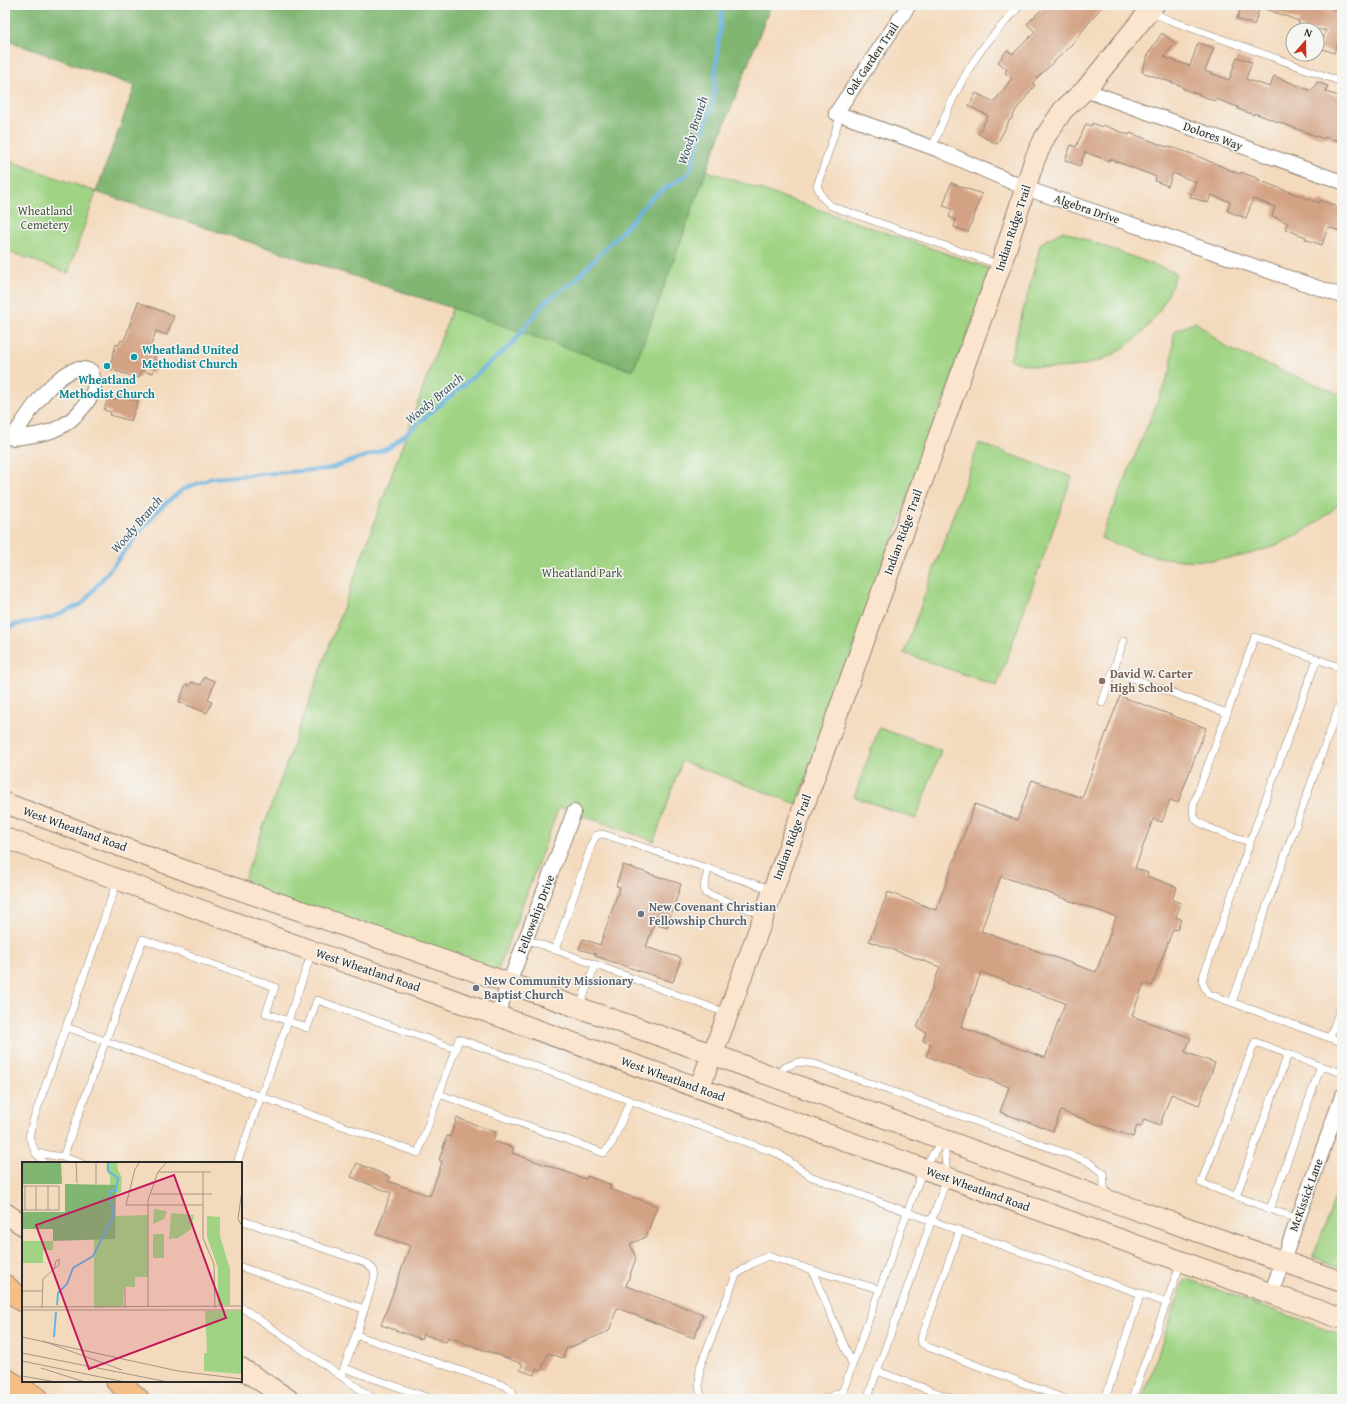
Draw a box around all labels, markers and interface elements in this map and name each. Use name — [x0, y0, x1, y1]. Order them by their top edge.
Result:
street label: Oak Garden Trail — [841, 18, 903, 99]
north arrow — [1285, 22, 1325, 62]
text: N — [1302, 24, 1315, 42]
water label: Woody Branch — [672, 93, 713, 167]
street label: Dolores Way — [1181, 117, 1245, 154]
street label: Indian Ridge Trail — [991, 182, 1035, 273]
street label: Algebra Drive — [1052, 189, 1123, 228]
park label: Wheatland Cemetery — [18, 202, 73, 233]
place label: Wheatland United Methodist Church — [142, 341, 239, 372]
marker: Wheatland United Methodist Church — [129, 352, 139, 362]
marker: Wheatland Methodist Church — [102, 361, 112, 371]
water label: Woody Branch — [401, 368, 468, 428]
place label: Wheatland Methodist Church — [59, 371, 155, 402]
street label: Indian Ridge Trail — [879, 486, 926, 577]
water label: Woody Branch — [106, 491, 167, 557]
park label: Wheatland Park — [542, 564, 623, 581]
place label: David W. Carter High School — [1110, 665, 1193, 696]
marker: David W. Carter High School — [1097, 676, 1107, 686]
street label: Indian Ridge Trail — [768, 791, 815, 882]
street label: West Wheatland Road — [21, 802, 130, 855]
street label: Fellowship Drive — [513, 872, 558, 956]
place label: New Covenant Christian Fellowship Church — [649, 898, 776, 929]
marker: New Covenant Christian Fellowship Church — [636, 909, 646, 919]
street label: West Wheatland Road — [314, 944, 423, 996]
place label: New Community Missionary Baptist Church — [484, 972, 634, 1003]
marker: New Community Missionary Baptist Church — [471, 983, 481, 993]
street label: West Wheatland Road — [619, 1052, 728, 1105]
street label: McKissick Lane — [1284, 1156, 1327, 1234]
inset map — [22, 1162, 242, 1382]
street label: West Wheatland Road — [924, 1162, 1033, 1215]

